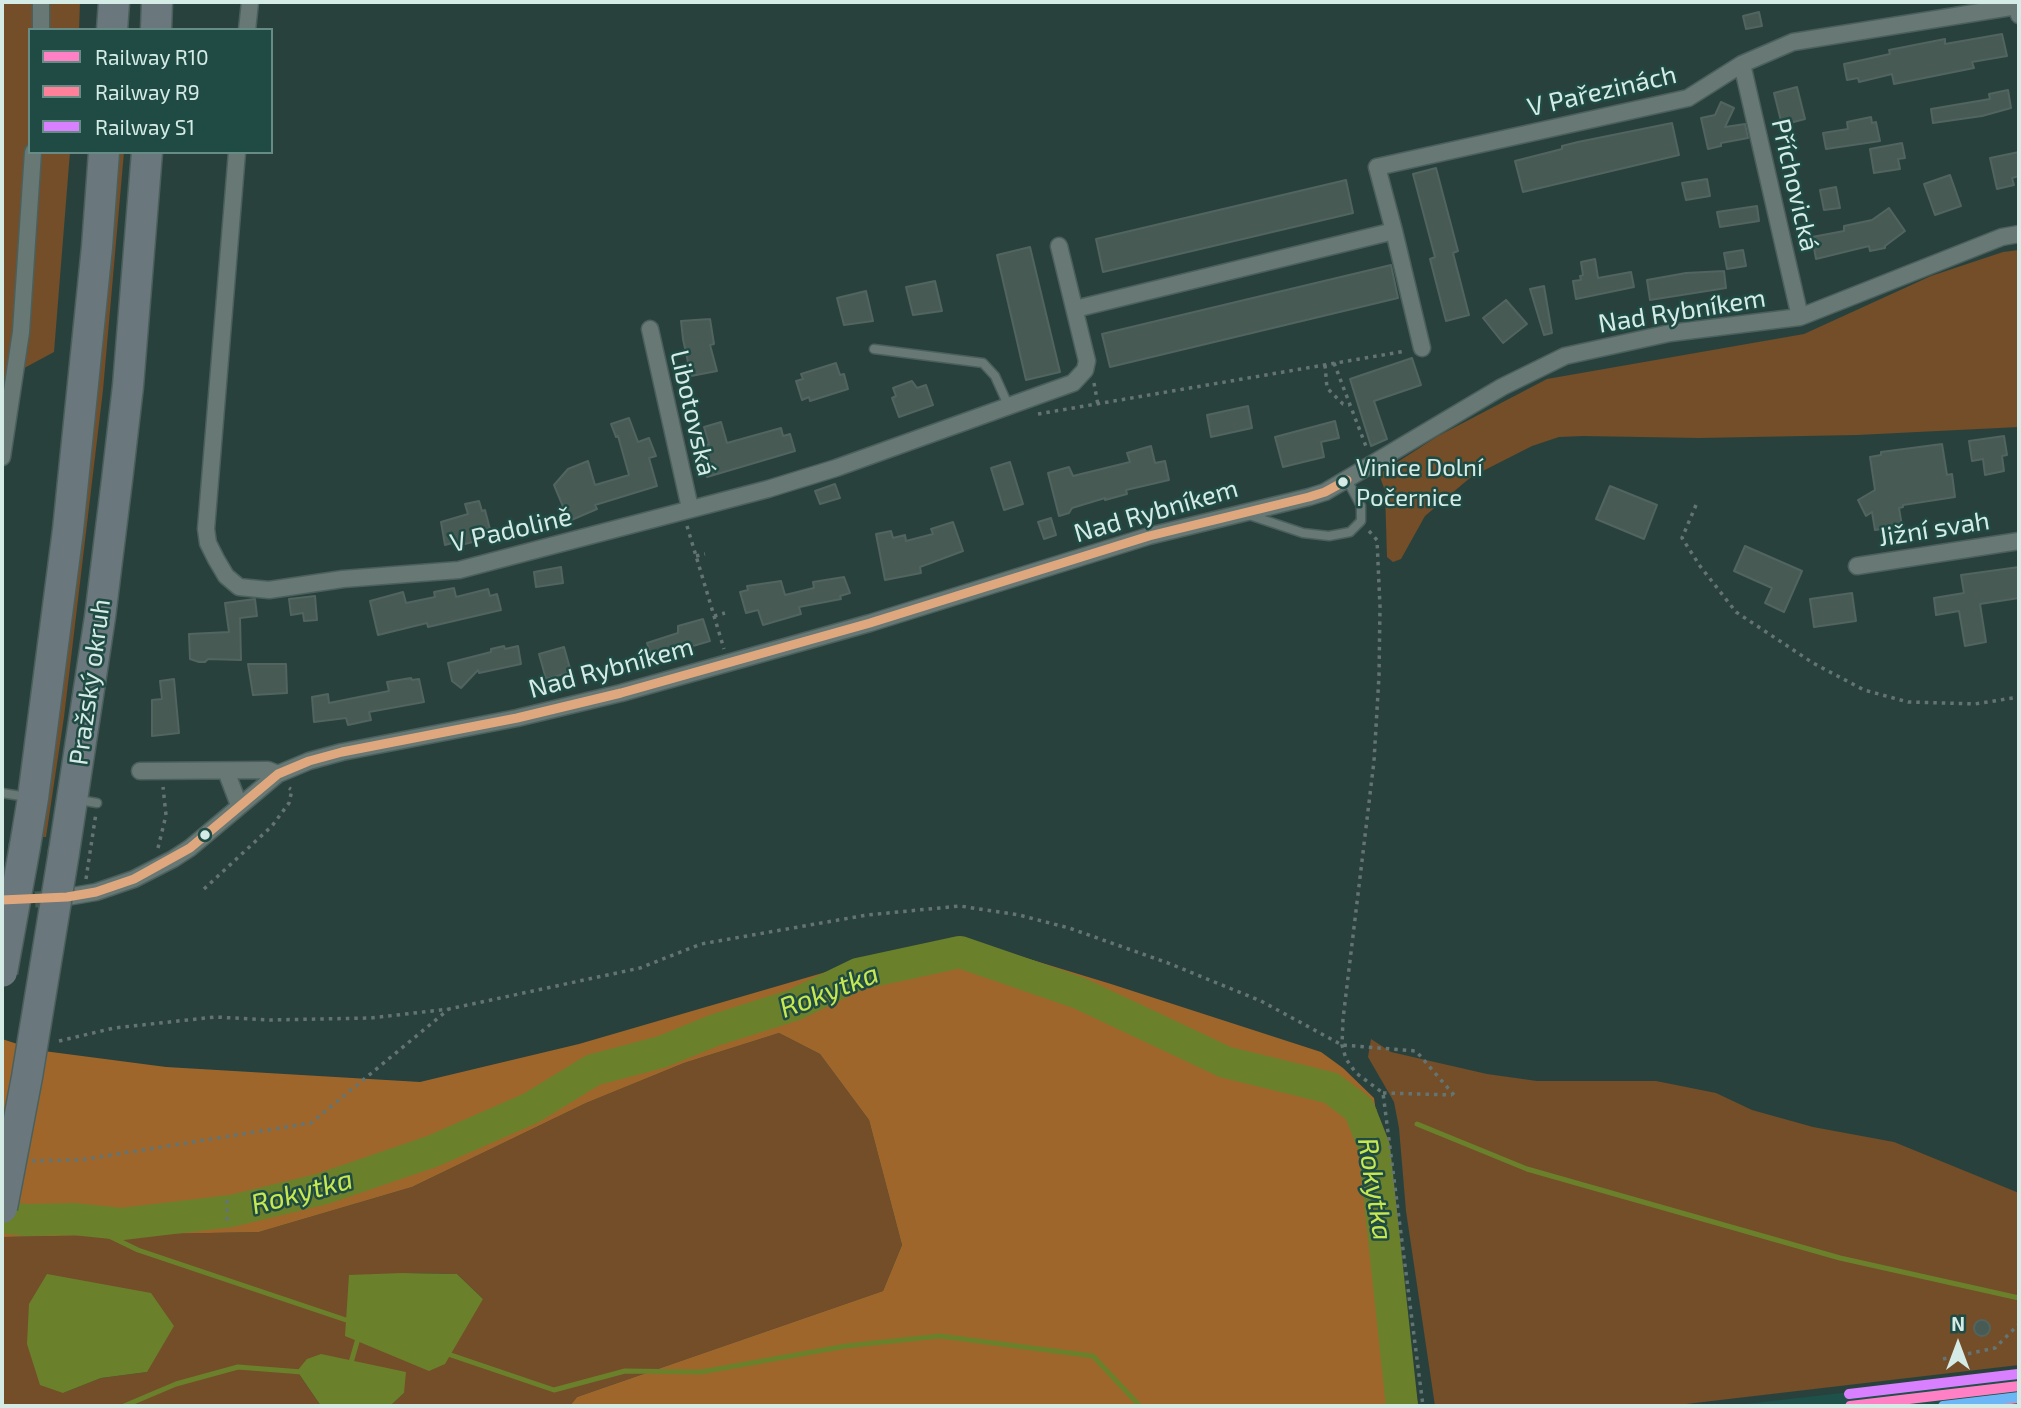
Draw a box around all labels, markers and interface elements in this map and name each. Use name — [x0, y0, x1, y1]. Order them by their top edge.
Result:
legend — [28, 28, 273, 154]
text: Railway R10 — [95, 44, 209, 69]
street label: V Pařezinách — [1524, 59, 1680, 123]
text: Railway R9 — [95, 79, 200, 104]
text: Railway S1 — [95, 114, 195, 139]
street label: Příchovická — [1765, 116, 1825, 254]
street label: Nad Rybníkem — [1596, 282, 1768, 340]
street label: Libotovská — [663, 347, 723, 479]
place label: Vinice Dolní Počernice — [1356, 454, 1483, 510]
street label: Nad Rybníkem — [1070, 473, 1242, 549]
marker: Vinice Dolní Počernice — [1336, 475, 1350, 489]
street label: V Padolině — [447, 501, 575, 559]
street label: Jižní svah — [1876, 505, 1992, 553]
street label: Pražský okruh — [63, 597, 117, 767]
street label: Nad Rybníkem — [525, 631, 697, 705]
unlabelled marker — [198, 828, 212, 842]
water label: Rokytka — [775, 957, 883, 1025]
water label: Rokytka — [1350, 1135, 1400, 1243]
water label: Rokytka — [248, 1162, 356, 1222]
north arrow — [1923, 1310, 1993, 1380]
text: N — [1951, 1312, 1965, 1335]

